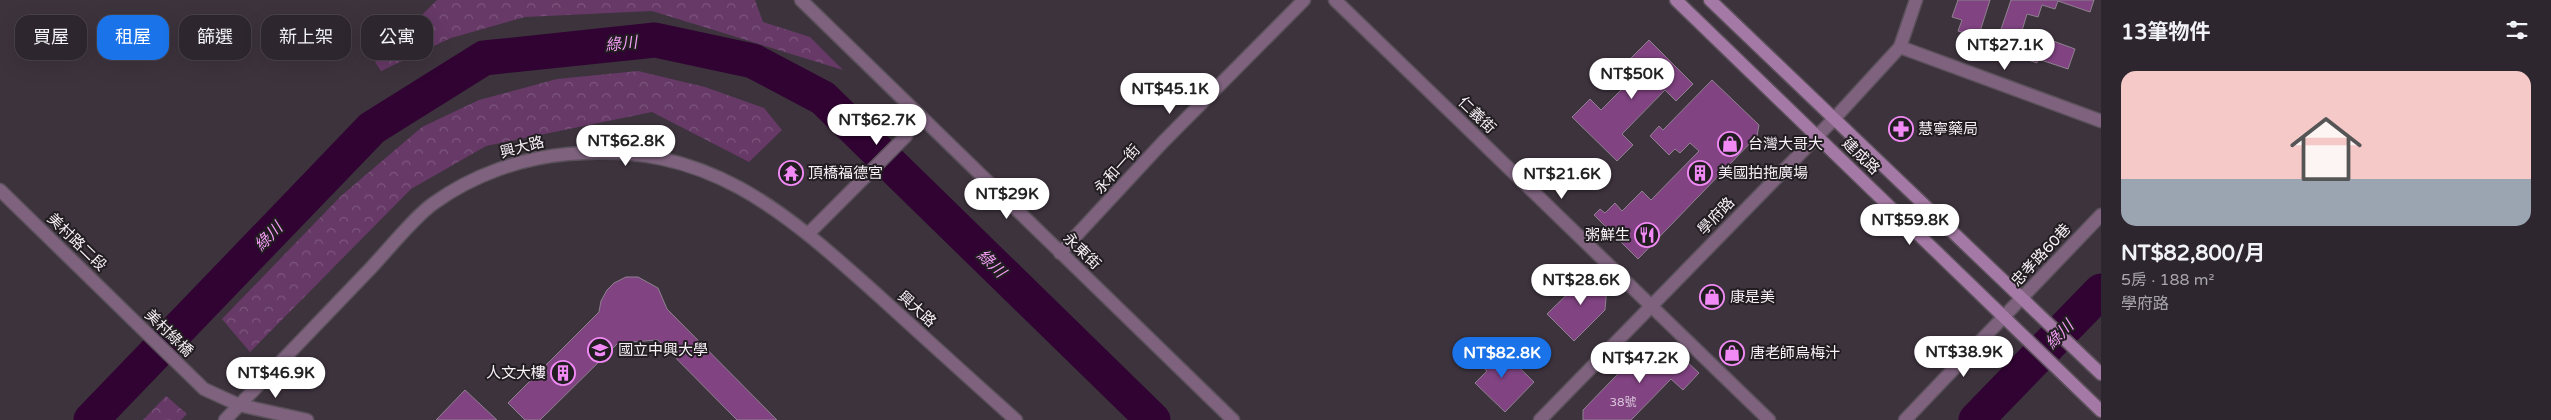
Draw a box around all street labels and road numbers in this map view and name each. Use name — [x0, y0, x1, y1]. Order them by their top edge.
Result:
street label: 仁義街 — [1455, 93, 1499, 137]
street label: 興大路 — [498, 132, 546, 162]
street label: 建成路 — [1839, 134, 1883, 178]
street label: 永和一街 — [1090, 141, 1144, 197]
street label: 學府路 — [1694, 194, 1738, 238]
street label: 美村路二段 — [44, 209, 110, 275]
street label: 忠孝路60巷 — [2008, 220, 2074, 290]
street label: 永東街 — [1060, 229, 1104, 273]
street label: 興大路 — [894, 287, 940, 331]
street label: 美村綠橋 — [141, 306, 197, 360]

